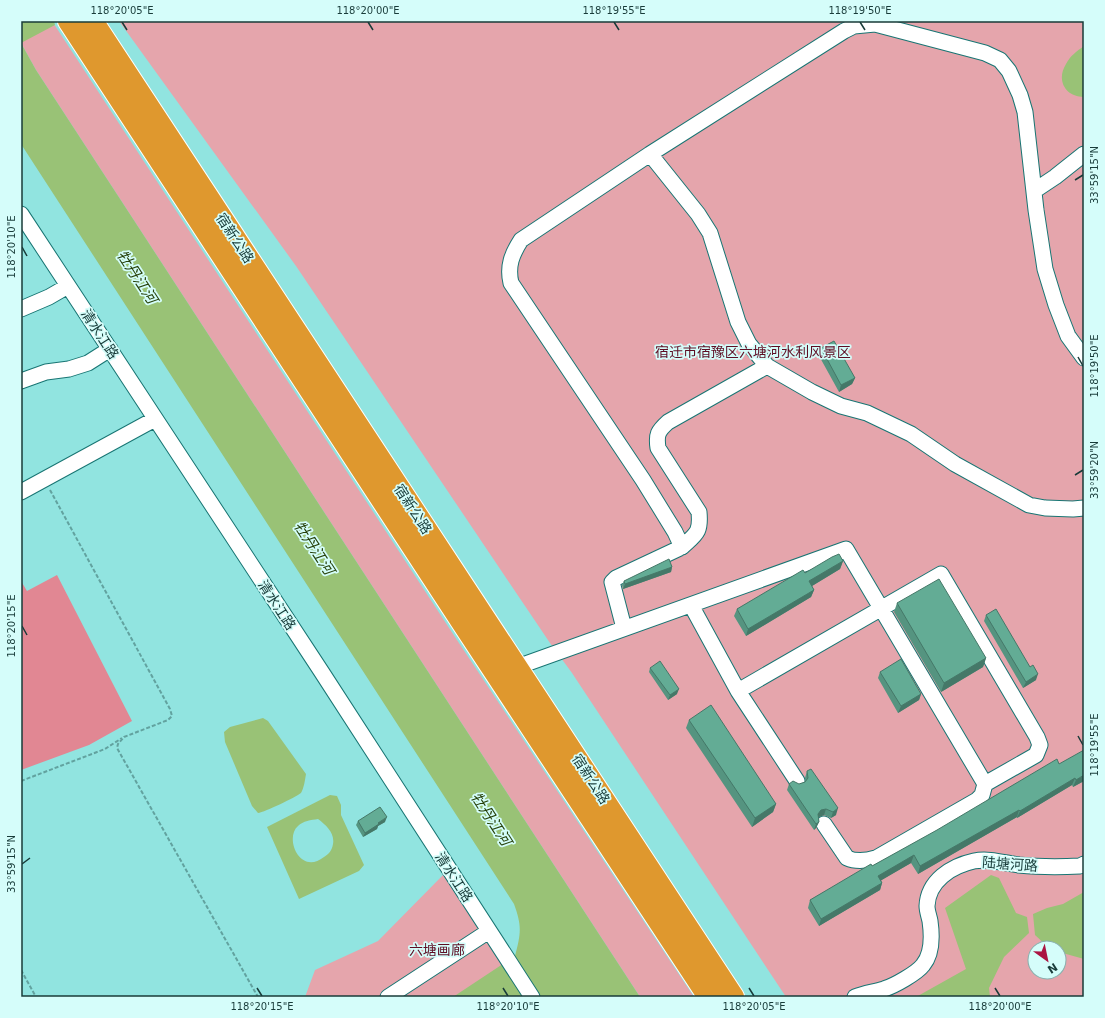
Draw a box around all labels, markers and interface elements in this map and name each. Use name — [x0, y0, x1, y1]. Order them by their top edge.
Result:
text: 118°20'05"E — [90, 5, 154, 16]
text: 118°20'00"E — [336, 5, 400, 16]
text: 118°19'55"E — [582, 5, 646, 16]
text: 118°19'50"E — [828, 5, 892, 16]
text: 33°59'15"N — [1089, 146, 1100, 204]
street label: 宿新公路 — [213, 210, 257, 266]
text: 118°20'10"E — [6, 215, 17, 279]
water label: 牡丹江河 — [113, 247, 163, 310]
street label: 清水江路 — [78, 306, 122, 362]
text: 118°19'50"E — [1089, 334, 1100, 398]
park label: 宿迁市宿豫区六塘河水利风景区 — [655, 344, 851, 360]
text: 33°59'20"N — [1089, 441, 1100, 499]
street label: 宿新公路 — [391, 481, 435, 537]
water label: 牡丹江河 — [290, 518, 340, 581]
street label: 清水江路 — [255, 577, 299, 633]
text: 118°20'15"E — [6, 594, 17, 658]
text: 118°19'55"E — [1089, 713, 1100, 777]
street label: 宿新公路 — [569, 751, 613, 807]
water label: 牡丹江河 — [467, 789, 517, 852]
text: 33°59'15"N — [6, 835, 17, 893]
street label: 清水江路 — [432, 849, 476, 905]
street label: 陆塘河路 — [982, 854, 1038, 874]
north arrow — [1027, 940, 1067, 980]
park label: 六塘画廊 — [409, 942, 465, 958]
text: N — [1045, 960, 1060, 976]
text: 118°20'15"E — [230, 1001, 294, 1012]
text: 118°20'10"E — [476, 1001, 540, 1012]
text: 118°20'05"E — [722, 1001, 786, 1012]
text: 118°20'00"E — [968, 1001, 1032, 1012]

